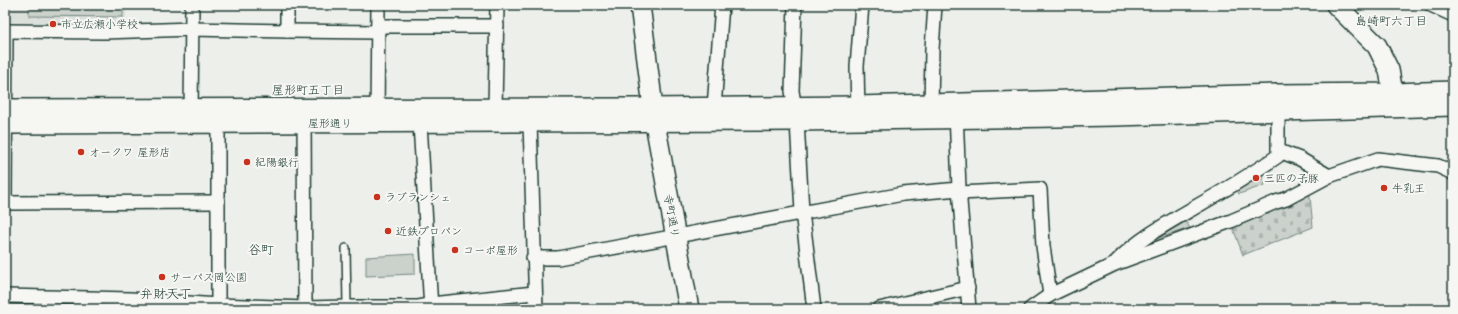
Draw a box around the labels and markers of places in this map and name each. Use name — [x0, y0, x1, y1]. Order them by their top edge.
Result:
place label: 市立広瀬小学校 — [61, 16, 138, 34]
marker: 市立広瀬小学校 — [48, 19, 58, 29]
place label: オークワ 屋形店 — [89, 144, 170, 162]
marker: オークワ 屋形店 — [76, 147, 86, 157]
place label: 紀陽銀行 — [255, 154, 299, 172]
marker: 紀陽銀行 — [242, 157, 252, 167]
place label: 三匹の子豚 — [1264, 170, 1319, 188]
marker: 三匹の子豚 — [1251, 173, 1261, 183]
place label: 牛乳王 — [1392, 180, 1425, 198]
marker: 牛乳王 — [1379, 183, 1389, 193]
place label: ラブランシェ — [385, 189, 451, 207]
marker: ラブランシェ — [372, 192, 382, 202]
place label: 近鉄プロパン — [396, 223, 462, 241]
marker: 近鉄プロパン — [383, 226, 393, 236]
place label: コーポ屋形 — [463, 242, 518, 260]
marker: コーポ屋形 — [450, 245, 460, 255]
place label: サーパス岡公園 — [170, 269, 247, 287]
marker: サーパス岡公園 — [157, 272, 167, 282]

